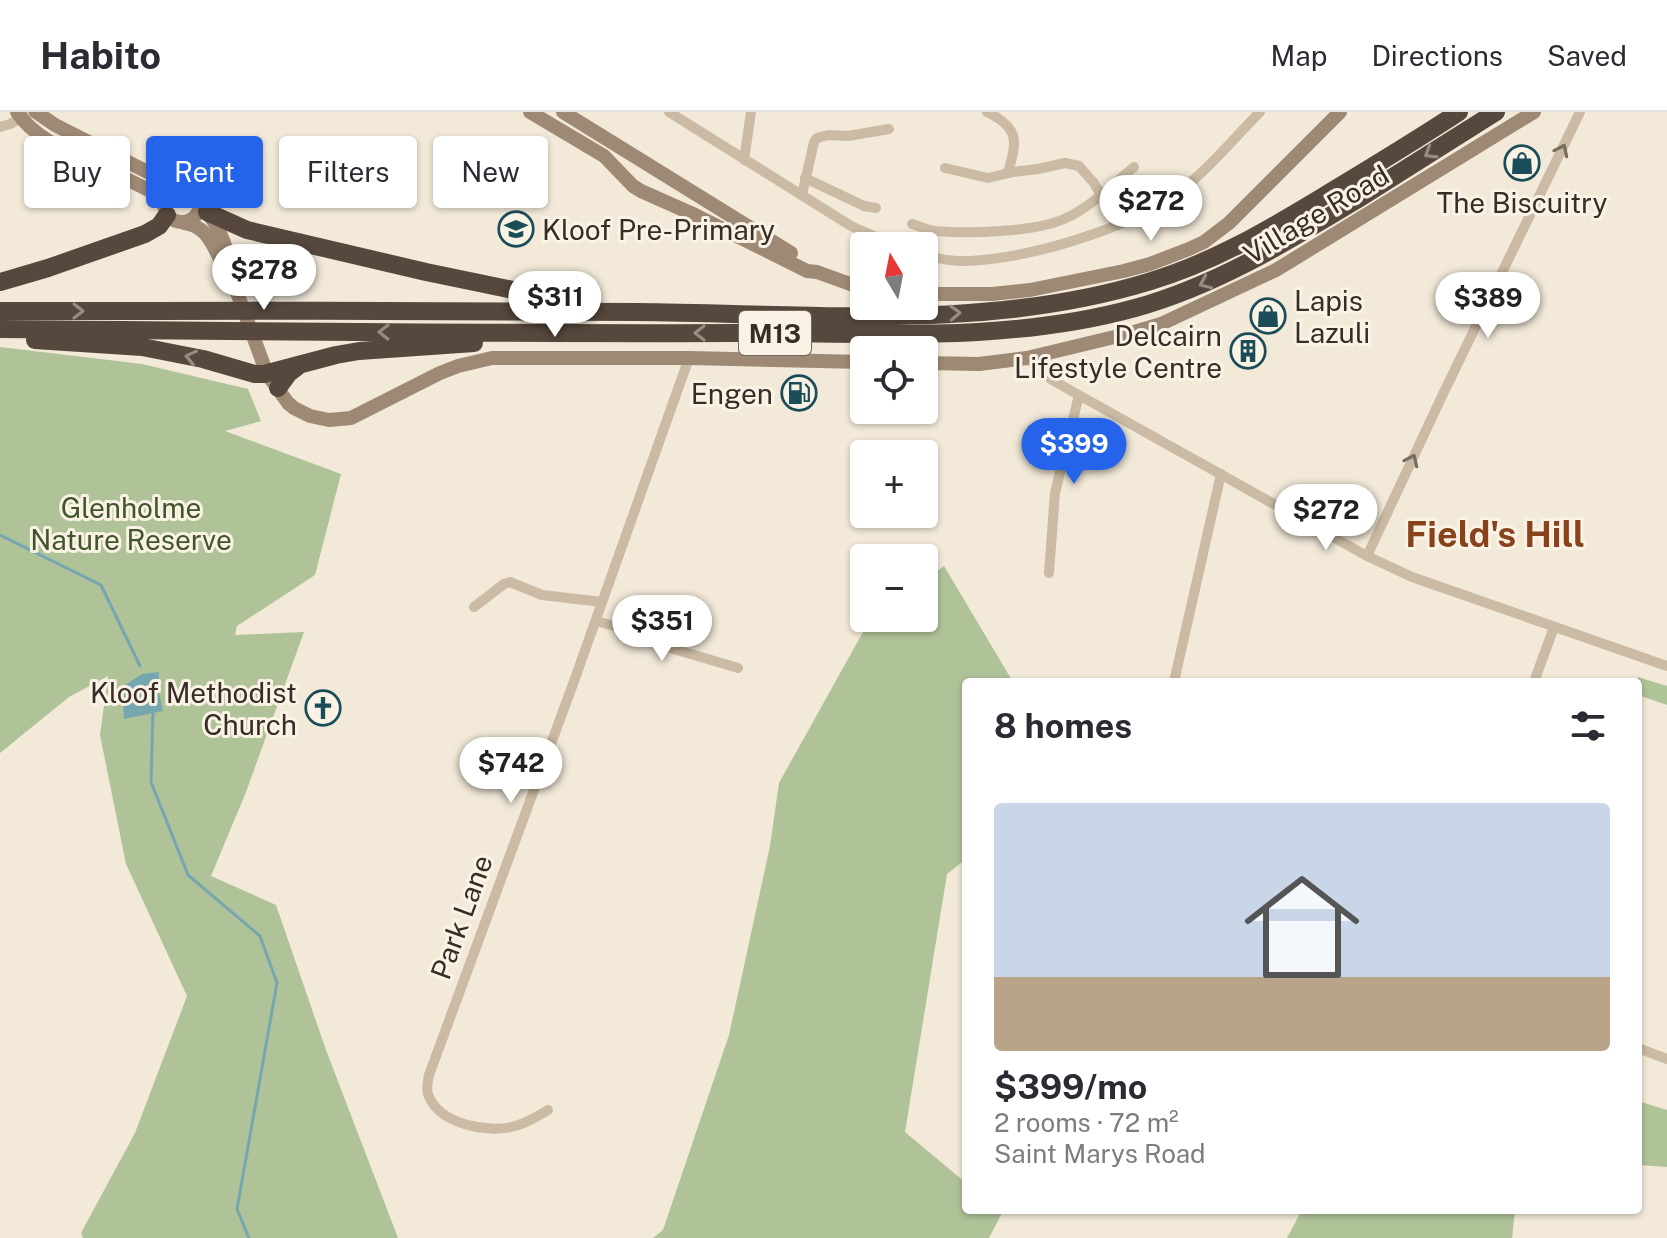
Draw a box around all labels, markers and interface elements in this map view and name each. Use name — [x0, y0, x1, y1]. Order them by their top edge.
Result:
text: Habito — [40, 33, 161, 78]
text: Map — [1271, 39, 1327, 72]
text: Directions — [1371, 39, 1503, 72]
text: Saved — [1547, 39, 1627, 72]
chip: Buy — [24, 136, 130, 208]
chip: Rent — [146, 136, 263, 208]
chip: Filters — [279, 136, 417, 208]
chip: New — [433, 136, 548, 208]
one-way arrow — [1424, 144, 1439, 159]
shop icon: The Biscuitry — [1503, 144, 1541, 182]
one-way arrow — [1552, 144, 1568, 158]
street label: Village Road — [1237, 158, 1395, 270]
pin: $272 — [1104, 175, 1198, 243]
text: $272 — [1117, 185, 1185, 216]
place label: The Biscuitry — [1437, 186, 1607, 219]
school or university icon: Kloof Pre-Primary — [497, 210, 535, 248]
place label: Kloof Pre-Primary — [542, 213, 775, 246]
north arrow — [850, 232, 938, 320]
map controls — [850, 232, 938, 632]
pin: $278 — [217, 244, 311, 312]
text: $278 — [230, 254, 298, 285]
pin: $311 — [508, 271, 602, 339]
pin: $389 — [1441, 272, 1535, 340]
one-way arrow — [1199, 273, 1213, 289]
text: $311 — [526, 281, 584, 312]
text: $389 — [1453, 282, 1523, 313]
place label: Lapis Lazuli — [1294, 284, 1370, 349]
shop icon: Lapis Lazuli — [1249, 297, 1287, 335]
one-way arrow — [72, 302, 85, 320]
one-way arrow — [949, 305, 962, 322]
road number: M13 — [739, 311, 811, 355]
place label: Delcairn Lifestyle Centre — [1014, 319, 1222, 384]
one-way arrow — [377, 323, 390, 341]
one-way arrow — [693, 324, 706, 342]
building icon: Delcairn Lifestyle Centre — [1229, 332, 1267, 370]
button: locate — [850, 336, 938, 424]
one-way arrow — [185, 349, 198, 366]
fuel station icon: Engen — [780, 374, 818, 412]
place label: Engen — [691, 377, 773, 410]
pin: $399 — [1027, 418, 1121, 486]
text: $399 — [1039, 428, 1109, 459]
button: + — [850, 440, 938, 528]
one-way arrow — [1402, 453, 1418, 468]
pin: $272 — [1279, 484, 1373, 552]
park label: Glenholme Nature Reserve — [30, 491, 232, 556]
text: $272 — [1292, 494, 1360, 525]
district label: Field's Hill — [1405, 513, 1585, 555]
button: − — [850, 544, 938, 632]
pin: $351 — [615, 595, 709, 663]
text: $351 — [630, 605, 694, 636]
place label: Kloof Methodist Church — [90, 676, 297, 741]
church icon: Kloof Methodist Church — [304, 689, 342, 727]
icon: filters — [1566, 704, 1610, 748]
text: 8 homes — [994, 706, 1132, 746]
pin: $742 — [464, 737, 558, 805]
text: $742 — [477, 747, 545, 778]
street label: Park Lane — [423, 850, 499, 984]
icon: home — [1230, 855, 1374, 999]
text: $399/mo — [994, 1067, 1147, 1107]
text: 2 rooms · 72 m² — [994, 1107, 1179, 1138]
text: Saint Marys Road — [994, 1138, 1206, 1169]

